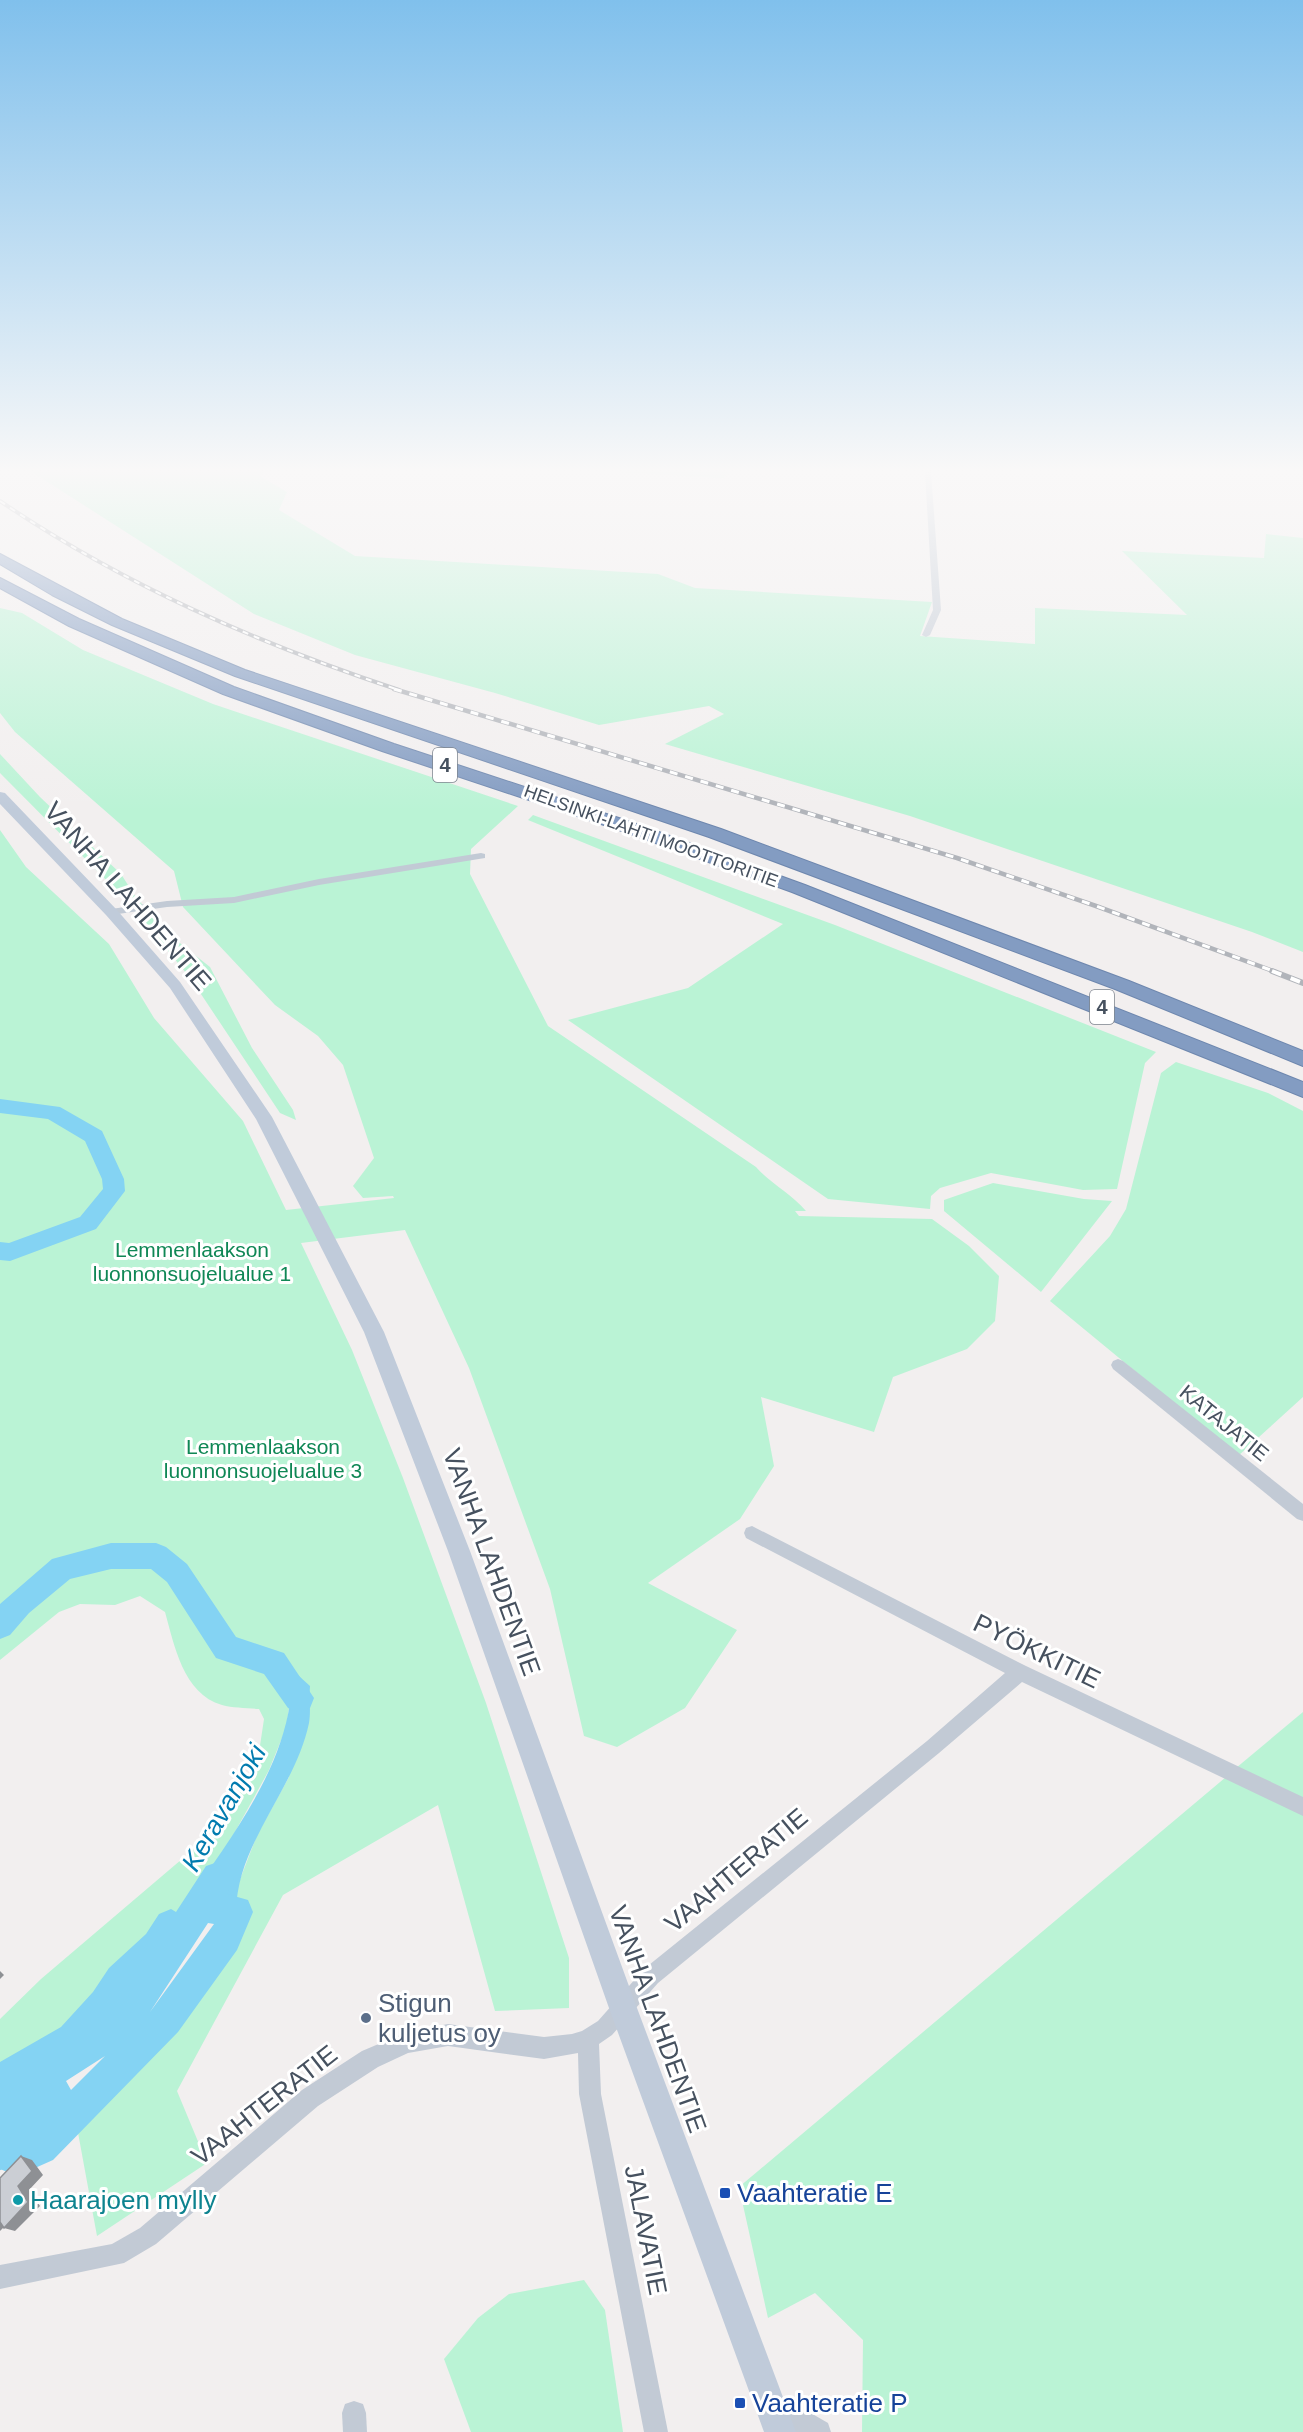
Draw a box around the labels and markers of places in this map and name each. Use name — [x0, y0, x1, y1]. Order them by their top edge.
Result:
place label: Stigun kuljetus oy — [378, 1988, 501, 2048]
marker: Stigun kuljetus oy — [359, 2011, 373, 2025]
place label: Vaahteratie E — [737, 2178, 893, 2208]
place label: Haarajoen mylly — [30, 2185, 216, 2215]
marker: Vaahteratie E — [718, 2186, 732, 2200]
marker: Haarajoen mylly — [11, 2193, 25, 2207]
place label: Vaahteratie P — [752, 2388, 908, 2418]
marker: Vaahteratie P — [733, 2396, 747, 2410]

